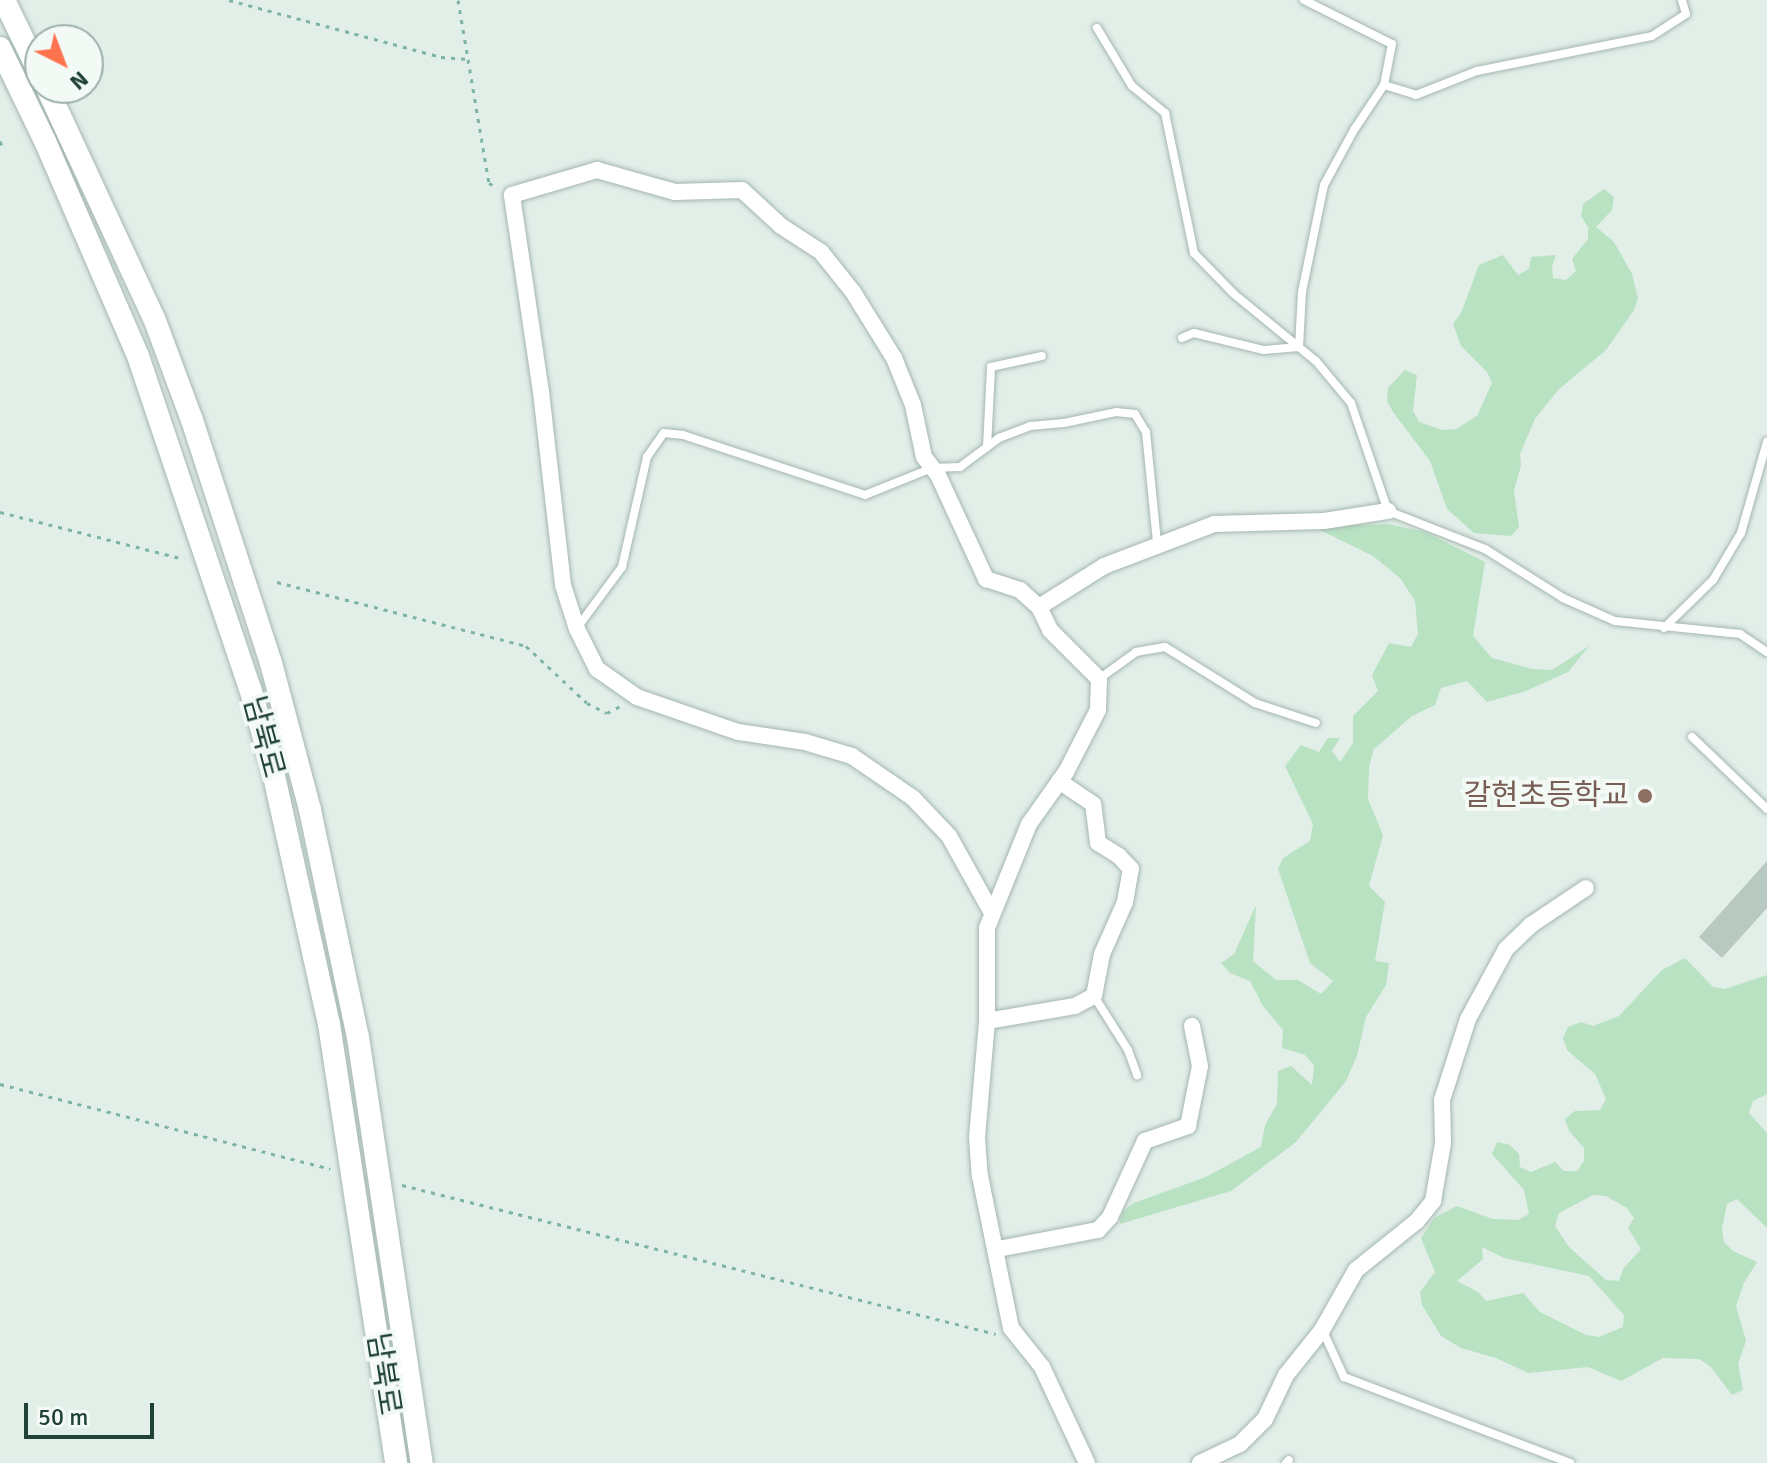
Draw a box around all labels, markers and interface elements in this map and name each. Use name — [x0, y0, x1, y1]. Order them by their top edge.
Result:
north arrow — [24, 24, 104, 104]
text: N — [64, 66, 94, 96]
street label: 남북로 — [235, 692, 291, 782]
place label: 갈현초등학교 — [1463, 778, 1629, 814]
marker: 갈현초등학교 — [1636, 787, 1654, 805]
street label: 남북로 — [359, 1330, 407, 1418]
scale bar — [28, 1387, 158, 1437]
text: 50 m — [38, 1402, 88, 1432]

